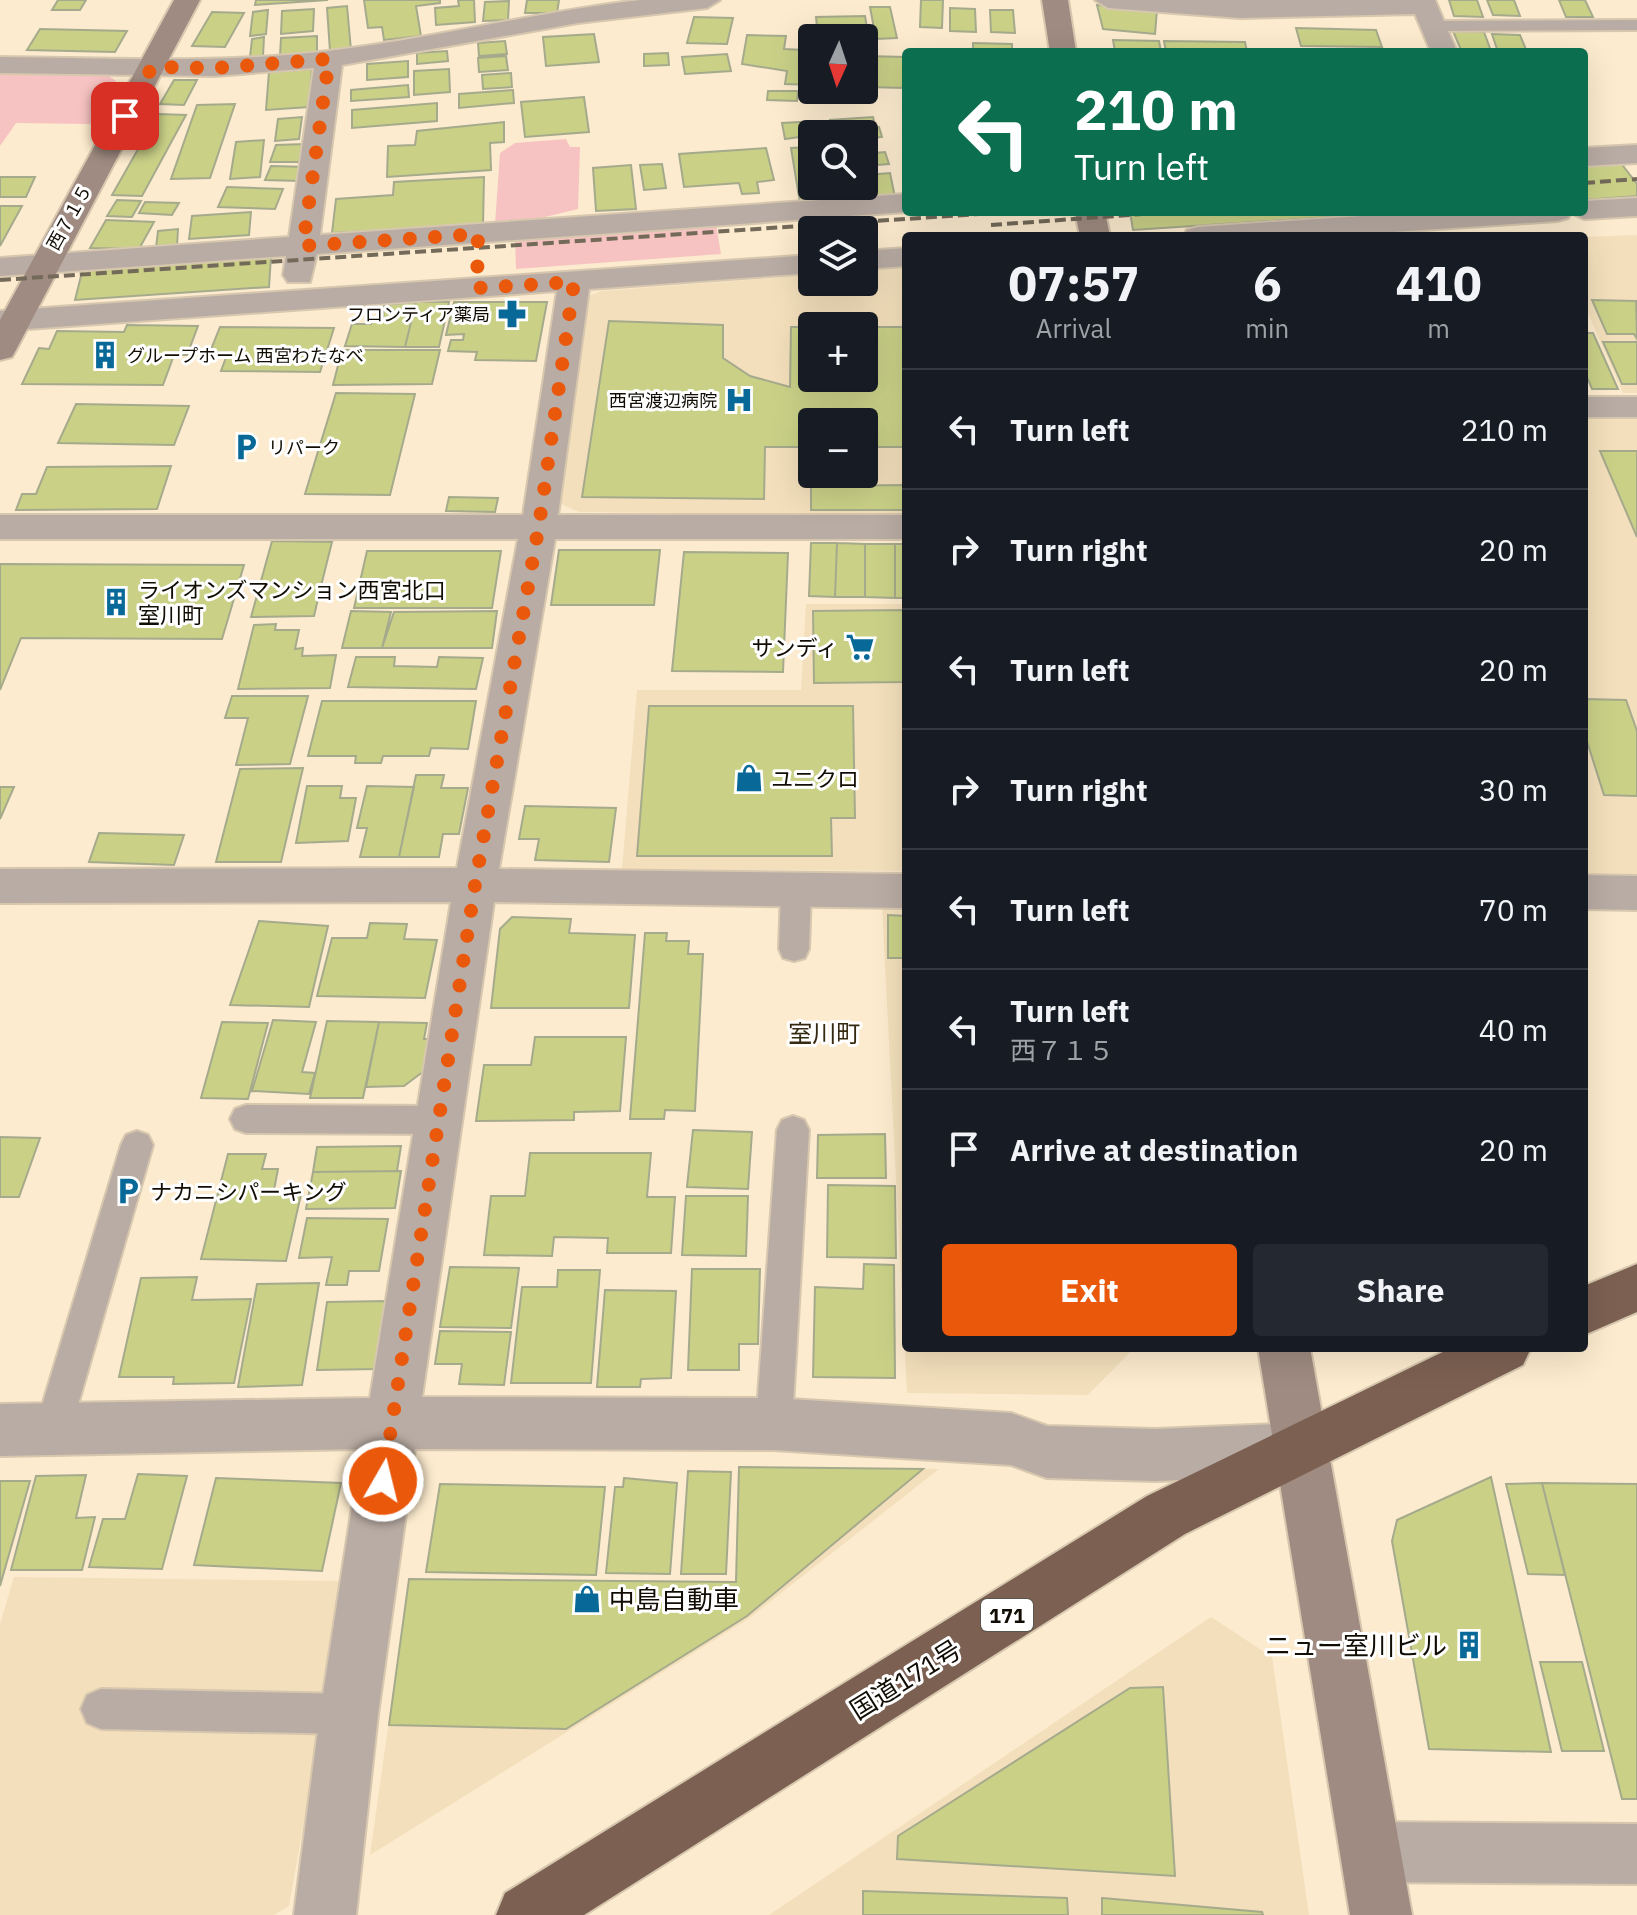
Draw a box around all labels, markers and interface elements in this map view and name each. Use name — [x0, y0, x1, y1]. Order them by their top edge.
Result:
north arrow — [798, 24, 878, 104]
map controls — [798, 24, 878, 488]
text: 210 m — [1074, 73, 1238, 145]
icon: left — [942, 80, 1046, 184]
pin — [91, 82, 159, 150]
icon: arrive — [103, 94, 147, 138]
button: search — [798, 120, 878, 200]
text: Turn left — [1074, 143, 1209, 190]
street label: 西７１５ — [41, 180, 97, 254]
button: layers — [798, 216, 878, 296]
text: 07:57 — [1008, 252, 1139, 314]
text: 6 — [1253, 252, 1282, 314]
text: 410 — [1395, 252, 1482, 314]
pharmacy icon: フロンティア薬局 — [497, 299, 527, 329]
place label: フロンティア薬局 — [347, 303, 490, 326]
text: Arrival — [1036, 311, 1112, 345]
text: min — [1245, 311, 1289, 345]
text: m — [1427, 311, 1450, 345]
button: + — [798, 312, 878, 392]
building icon: グループホーム 西宮わたなべ — [90, 340, 120, 370]
place label: グループホーム 西宮わたなべ — [127, 344, 364, 367]
hospital icon: 西宮渡辺病院 — [724, 385, 754, 415]
place label: 西宮渡辺病院 — [609, 389, 717, 412]
icon: left — [942, 407, 986, 451]
button: − — [798, 408, 878, 488]
text: Turn left — [1010, 410, 1129, 449]
text: 210 m — [1461, 410, 1548, 449]
parking icon: リパーク — [231, 432, 261, 462]
place label: リパーク — [268, 436, 340, 459]
icon: right — [942, 527, 986, 571]
text: Turn right — [1010, 530, 1148, 569]
text: 20 m — [1479, 530, 1548, 569]
place label: ライオンズマンション西宮北口 室川町 — [138, 575, 446, 629]
building icon: ライオンズマンション西宮北口 室川町 — [101, 587, 131, 617]
supermarket icon: サンディ — [845, 632, 875, 662]
place label: サンディ — [752, 633, 838, 662]
icon: left — [942, 647, 986, 691]
text: Turn left — [1010, 650, 1129, 689]
text: 20 m — [1479, 650, 1548, 689]
shop icon: ユニクロ — [734, 763, 764, 793]
place label: ユニクロ — [771, 764, 859, 793]
icon: right — [942, 767, 986, 811]
text: Turn right — [1010, 770, 1148, 809]
text: 30 m — [1479, 770, 1548, 809]
icon: left — [942, 887, 986, 931]
text: Turn left — [1010, 890, 1129, 929]
text: 70 m — [1479, 890, 1548, 929]
text: Turn left — [1010, 991, 1129, 1030]
icon: left — [942, 1007, 986, 1051]
text: 40 m — [1479, 1010, 1548, 1049]
district label: 室川町 — [788, 1017, 860, 1049]
text: 西７１５ — [1010, 1033, 1114, 1067]
icon: arrive — [942, 1127, 986, 1171]
text: Arrive at destination — [1010, 1130, 1298, 1169]
text: 20 m — [1479, 1130, 1548, 1169]
parking icon: ナカニシパーキング — [113, 1176, 143, 1206]
place label: ナカニシパーキング — [150, 1177, 347, 1206]
button: Exit — [942, 1244, 1237, 1336]
button: Share — [1253, 1244, 1548, 1336]
position arrow — [341, 1439, 425, 1523]
place label: 中島自動車 — [609, 1582, 739, 1616]
shop icon: 中島自動車 — [572, 1584, 602, 1614]
road number: 171 — [981, 1599, 1033, 1631]
place label: ニュー室川ビル — [1265, 1628, 1447, 1662]
building icon: ニュー室川ビル — [1454, 1630, 1484, 1660]
street label: 国道171号 — [843, 1632, 967, 1726]

